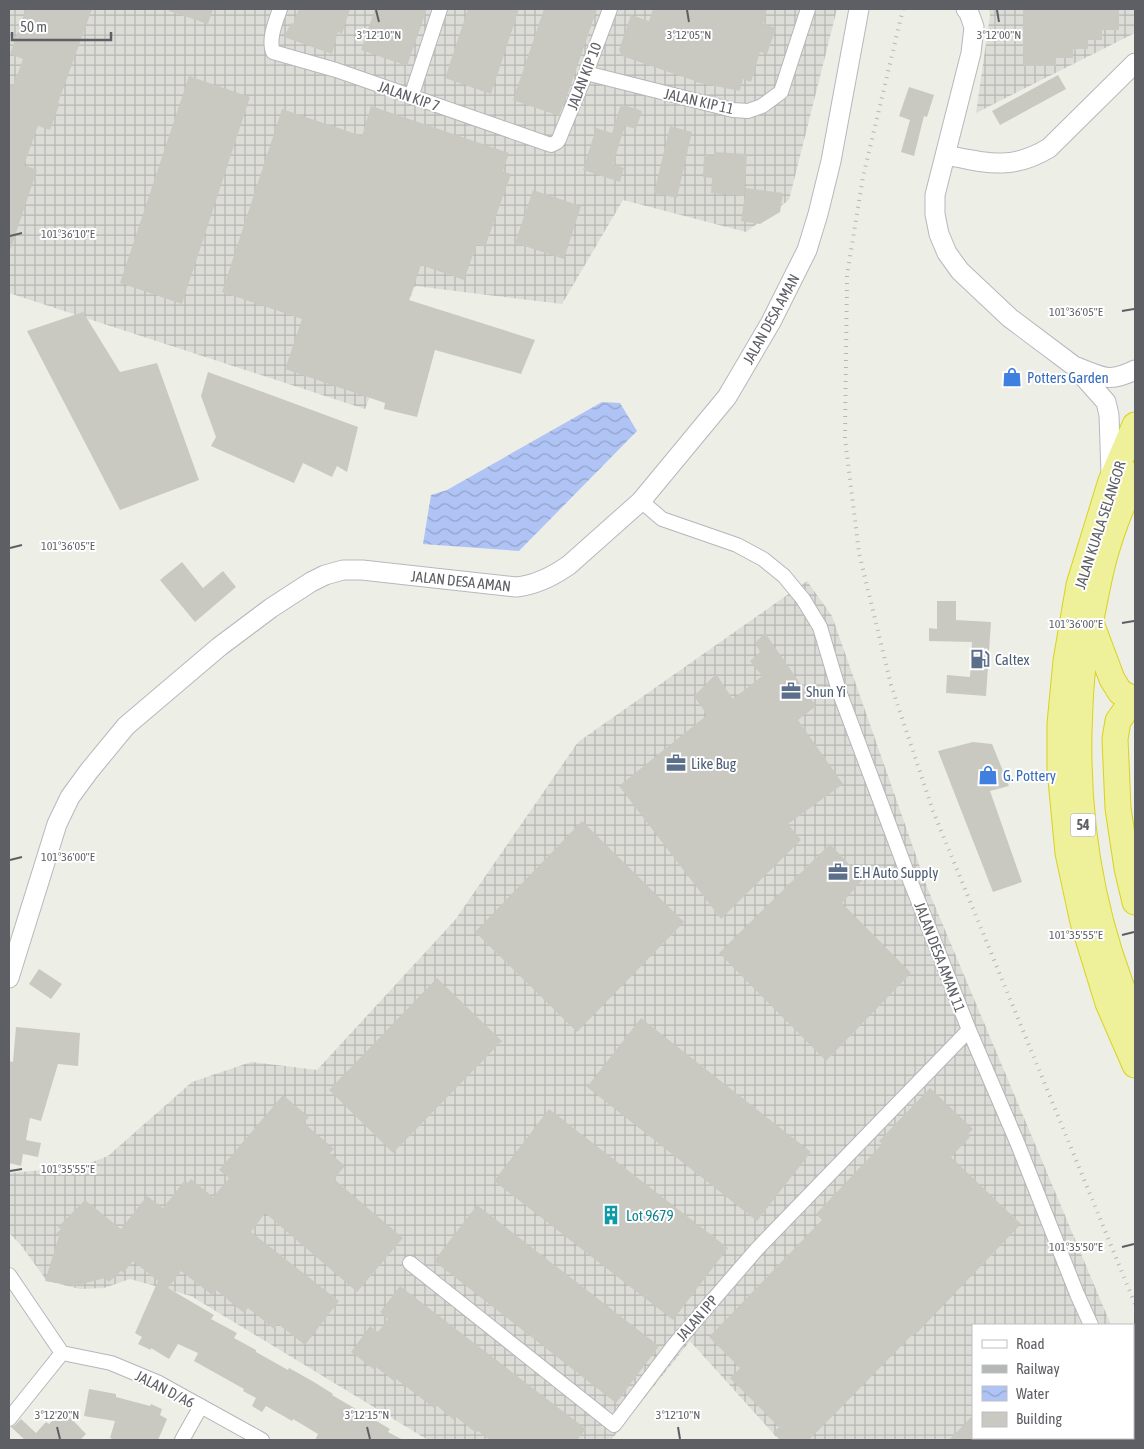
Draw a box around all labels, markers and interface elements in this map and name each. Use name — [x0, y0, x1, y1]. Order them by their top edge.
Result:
scale bar — [12, 10, 111, 42]
text: 50 m — [20, 18, 47, 35]
text: 3°12'10"N — [357, 28, 401, 42]
text: 3°12'05"N — [667, 28, 711, 42]
text: 3°12'00"N — [977, 28, 1021, 42]
street label: JALAN KIP 10 — [563, 40, 605, 112]
street label: JALAN KIP 7 — [376, 78, 442, 114]
street label: JALAN KIP 11 — [663, 85, 735, 117]
text: 101°36'10"E — [41, 227, 95, 241]
street label: JALAN DESA AMAN — [739, 271, 803, 367]
text: 101°36'05"E — [1049, 305, 1103, 319]
shop icon: Potters Garden — [1001, 366, 1023, 388]
place label: Potters Garden — [1027, 369, 1109, 386]
street label: JALAN KUALA SELANGOR — [1071, 458, 1129, 591]
text: 101°36'05"E — [41, 539, 95, 553]
street label: JALAN DESA AMAN — [410, 567, 512, 595]
text: 101°36'00"E — [1049, 617, 1103, 631]
fuel station icon: Caltex — [969, 648, 991, 670]
place label: Caltex — [995, 651, 1030, 668]
office icon: Shun Yi — [780, 680, 802, 702]
place label: Shun Yi — [806, 683, 846, 700]
office icon: Like Bug — [665, 752, 687, 774]
place label: Like Bug — [691, 755, 737, 772]
shop icon: G. Pottery — [977, 764, 999, 786]
place label: G. Pottery — [1003, 767, 1056, 784]
road number: 54 — [1070, 814, 1096, 836]
text: 101°36'00"E — [41, 850, 95, 864]
office icon: E.H Auto Supply — [827, 861, 849, 883]
place label: E.H Auto Supply — [853, 864, 938, 881]
street label: JALAN DESA AMAN 11 — [911, 900, 969, 1014]
text: 101°35'55"E — [1049, 928, 1103, 942]
text: 101°35'55"E — [41, 1162, 95, 1176]
building icon: Lot 9679 — [600, 1204, 622, 1226]
place label: Lot 9679 — [626, 1207, 673, 1224]
text: 101°35'50"E — [1049, 1240, 1103, 1254]
street label: JALAN IPP — [673, 1292, 721, 1344]
legend — [972, 1324, 1134, 1439]
text: Road — [1016, 1335, 1045, 1352]
text: Railway — [1016, 1360, 1060, 1377]
street label: JALAN D/A6 — [133, 1367, 197, 1411]
text: Water — [1016, 1385, 1049, 1402]
text: 3°12'20"N — [35, 1408, 79, 1422]
text: 3°12'15"N — [345, 1408, 389, 1422]
text: 3°12'10"N — [656, 1408, 700, 1422]
text: Building — [1016, 1410, 1062, 1427]

